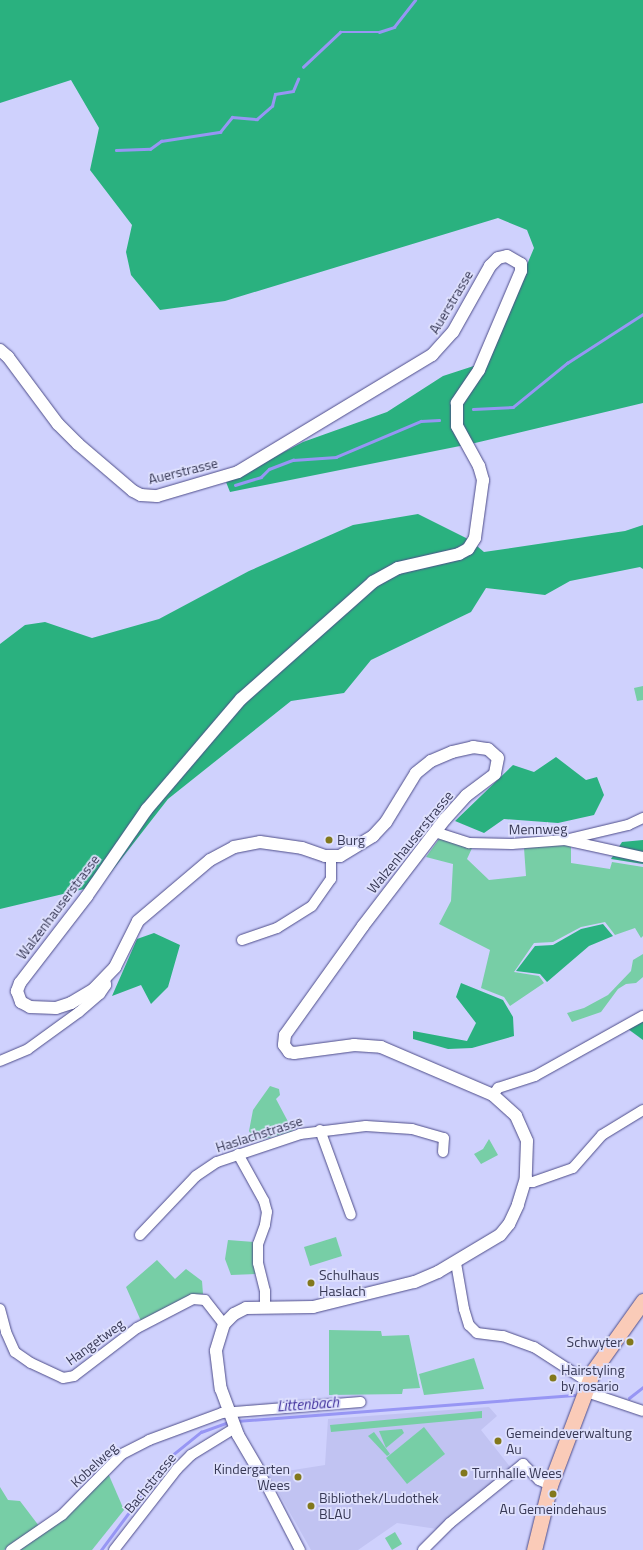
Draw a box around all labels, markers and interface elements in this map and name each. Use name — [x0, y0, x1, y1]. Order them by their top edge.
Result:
street label: Auerstrasse — [425, 267, 477, 337]
street label: Auerstrasse — [146, 454, 220, 488]
street label: Walzenhauserstrasse — [363, 787, 457, 897]
street label: Mennweg — [509, 820, 567, 838]
place label: Burg — [337, 832, 365, 848]
marker: Burg — [324, 835, 334, 845]
street label: Walzenhauserstrasse — [13, 851, 103, 963]
street label: Haslachstrasse — [214, 1112, 304, 1156]
place label: Schulhaus Haslach — [319, 1267, 379, 1300]
marker: Schulhaus Haslach — [306, 1278, 316, 1288]
street label: Hangetweg — [63, 1315, 127, 1369]
place label: Schwyter — [567, 1334, 622, 1350]
marker: Schwyter — [625, 1337, 635, 1347]
place label: Hairstyling by rosario — [561, 1362, 625, 1394]
marker: Hairstyling by rosario — [548, 1373, 558, 1383]
water label: Littenbach — [276, 1393, 340, 1415]
place label: Gemeindeverwaltung Au — [506, 1425, 632, 1458]
marker: Gemeindeverwaltung Au — [493, 1436, 503, 1446]
street label: Kobelweg — [67, 1439, 121, 1491]
street label: Bachstrasse — [121, 1449, 179, 1517]
place label: Kindergarten Wees — [214, 1461, 290, 1494]
place label: Turnhalle Wees — [472, 1465, 562, 1481]
marker: Turnhalle Wees — [459, 1468, 469, 1478]
marker: Kindergarten Wees — [293, 1472, 303, 1482]
marker: Au Gemeindehaus — [548, 1489, 558, 1499]
place label: Bibliothek/Ludothek BLAU — [319, 1490, 439, 1522]
marker: Bibliothek/Ludothek BLAU — [306, 1501, 316, 1511]
place label: Au Gemeindehaus — [500, 1501, 606, 1517]

